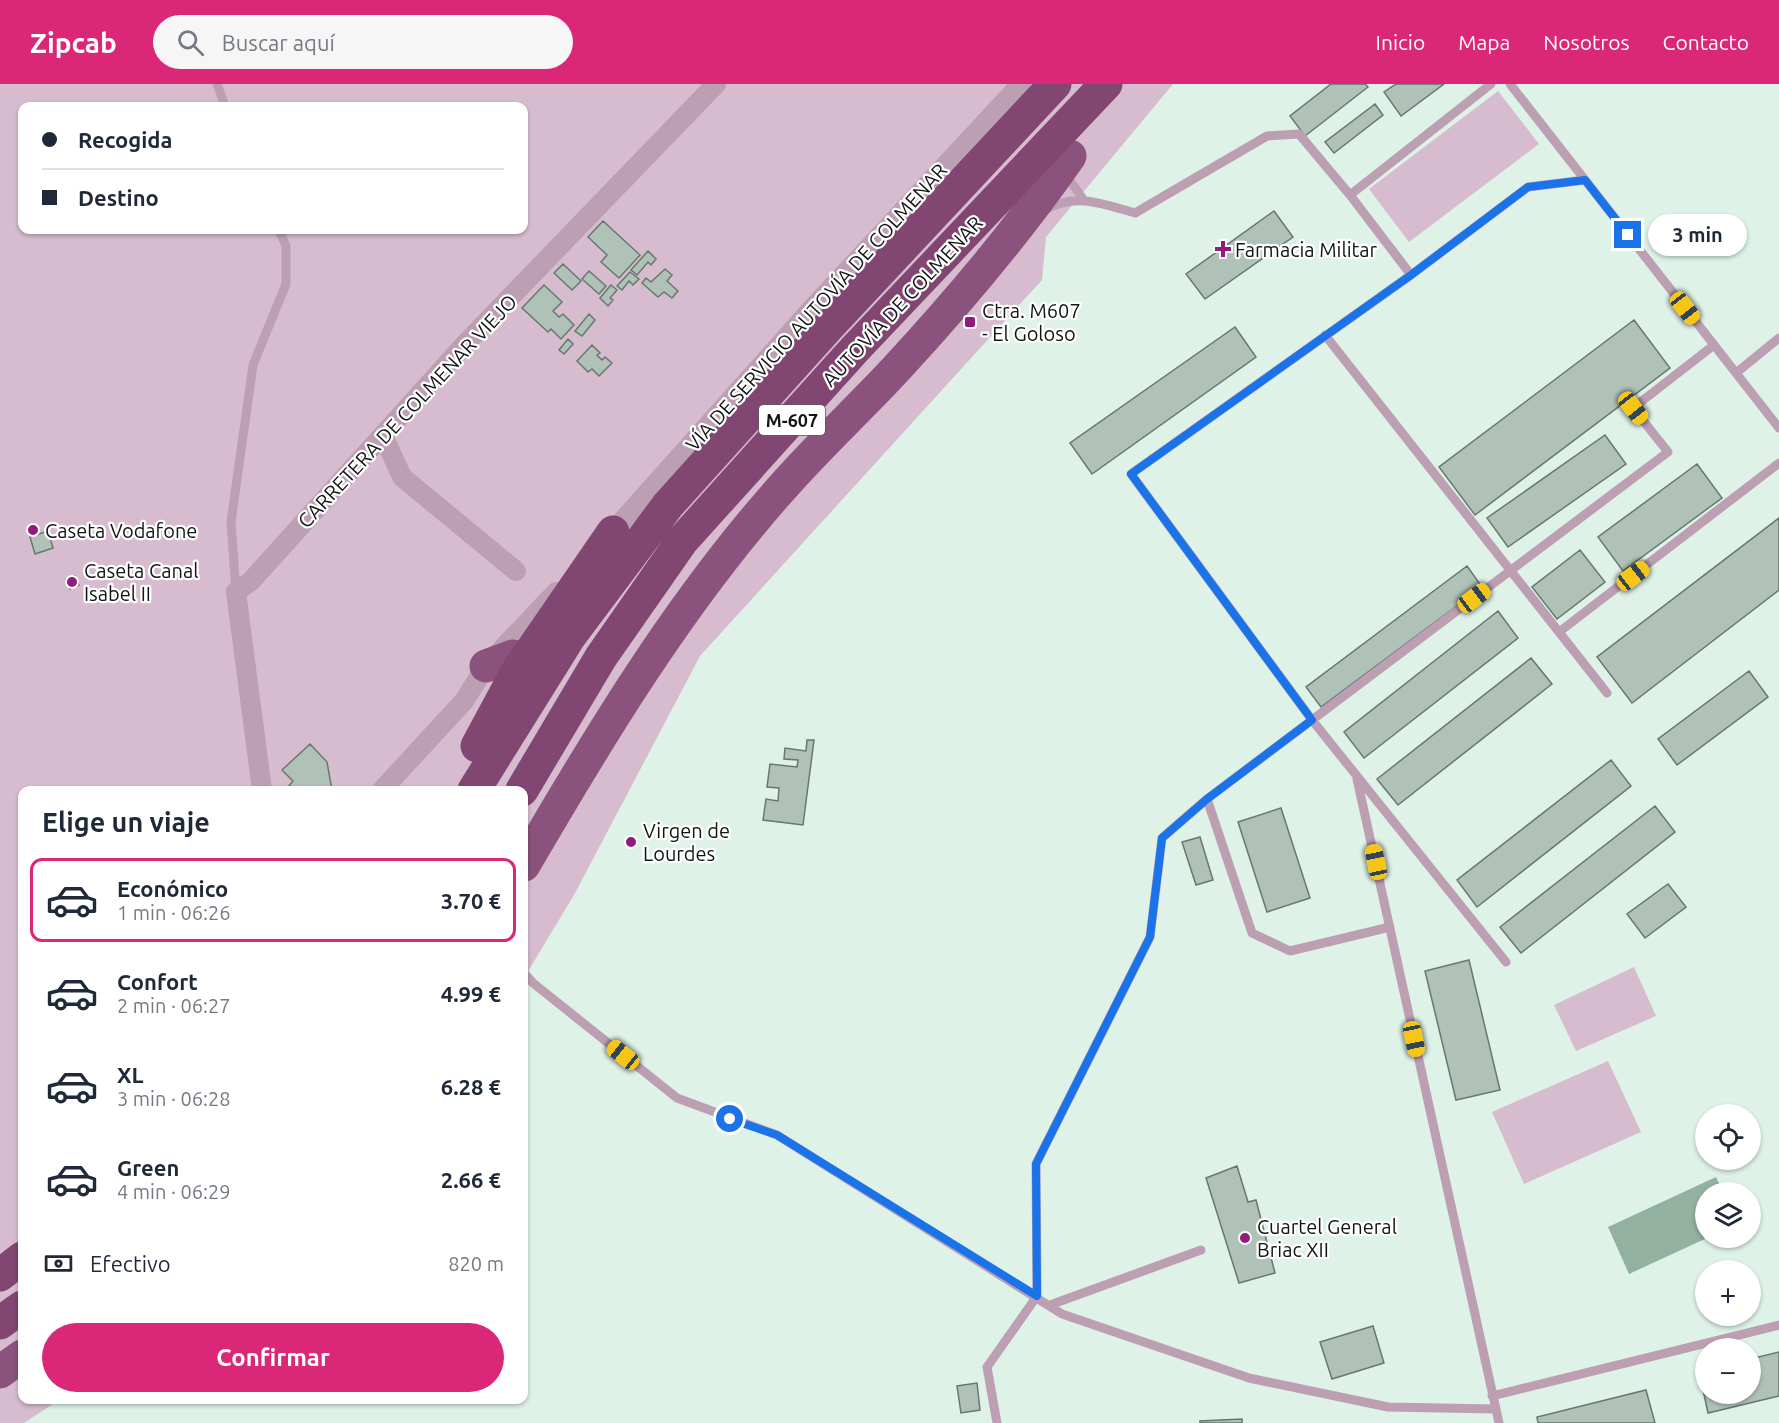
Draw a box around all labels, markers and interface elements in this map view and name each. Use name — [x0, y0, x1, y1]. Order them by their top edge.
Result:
search box — [153, 15, 573, 69]
icon: search — [174, 26, 207, 59]
text: Zipcab — [30, 27, 117, 58]
text: Buscar aquí — [222, 30, 335, 55]
text: Inicio — [1376, 30, 1425, 54]
text: Mapa — [1458, 30, 1510, 54]
text: Nosotros — [1543, 30, 1630, 54]
text: Contacto — [1663, 30, 1749, 54]
text: Recogida — [78, 127, 173, 152]
street label: VÍA DE SERVICIO AUTOVÍA DE COLMENAR — [681, 159, 951, 455]
text: Destino — [78, 185, 159, 210]
street label: AUTOVÍA DE COLMENAR — [817, 211, 987, 391]
callout: 3 min — [1649, 214, 1748, 256]
route end — [1614, 221, 1641, 248]
text: 3 min — [1672, 223, 1723, 246]
place label: Farmacia Militar — [1235, 238, 1378, 261]
marker: Farmacia Militar — [1216, 242, 1230, 256]
car — [1667, 288, 1703, 328]
street label: CARRETERA DE COLMENAR VIEJO — [293, 290, 521, 532]
place label: Ctra. M607 - El Goloso — [982, 299, 1081, 345]
marker: Ctra. M607 - El Goloso — [963, 315, 977, 329]
car — [1615, 388, 1651, 428]
road number: M-607 — [759, 405, 825, 435]
place label: Caseta Vodafone — [45, 519, 197, 542]
marker: Caseta Vodafone — [26, 523, 40, 537]
car — [1613, 558, 1653, 594]
place label: Caseta Canal Isabel II — [84, 559, 198, 605]
marker: Caseta Canal Isabel II — [65, 575, 79, 589]
car — [1454, 580, 1494, 616]
text: Elige un viaje — [42, 807, 210, 837]
place label: Virgen de Lourdes — [643, 819, 730, 865]
marker: Virgen de Lourdes — [624, 835, 638, 849]
car — [1363, 843, 1389, 881]
icon: car — [45, 873, 99, 927]
text: Económico — [117, 876, 228, 901]
text: 3.70 € — [441, 888, 501, 913]
text: 1 min · 06:26 — [117, 901, 231, 924]
icon: car — [45, 966, 99, 1020]
text: Confort — [117, 969, 198, 994]
text: 4.99 € — [441, 981, 501, 1006]
text: 2 min · 06:27 — [117, 994, 231, 1017]
car — [1401, 1020, 1427, 1058]
car — [603, 1037, 643, 1073]
icon: car — [45, 1059, 99, 1113]
text: XL — [117, 1062, 144, 1087]
text: 6.28 € — [441, 1074, 501, 1099]
text: 3 min · 06:28 — [117, 1087, 231, 1110]
map controls — [1695, 1104, 1761, 1404]
button: locate — [1695, 1104, 1761, 1170]
route start — [716, 1105, 743, 1132]
icon: car — [45, 1152, 99, 1206]
text: Green — [117, 1155, 179, 1180]
text: 2.66 € — [441, 1167, 501, 1192]
text: 4 min · 06:29 — [117, 1180, 231, 1203]
button: layers — [1695, 1182, 1761, 1248]
place label: Cuartel General Briac XII — [1257, 1215, 1397, 1261]
marker: Cuartel General Briac XII — [1238, 1231, 1252, 1245]
icon: cash — [42, 1247, 75, 1280]
text: Efectivo — [90, 1251, 171, 1276]
text: 820 m — [448, 1252, 504, 1275]
button: + — [1695, 1260, 1761, 1326]
button: Confirmar — [42, 1323, 504, 1392]
button: − — [1695, 1338, 1761, 1404]

